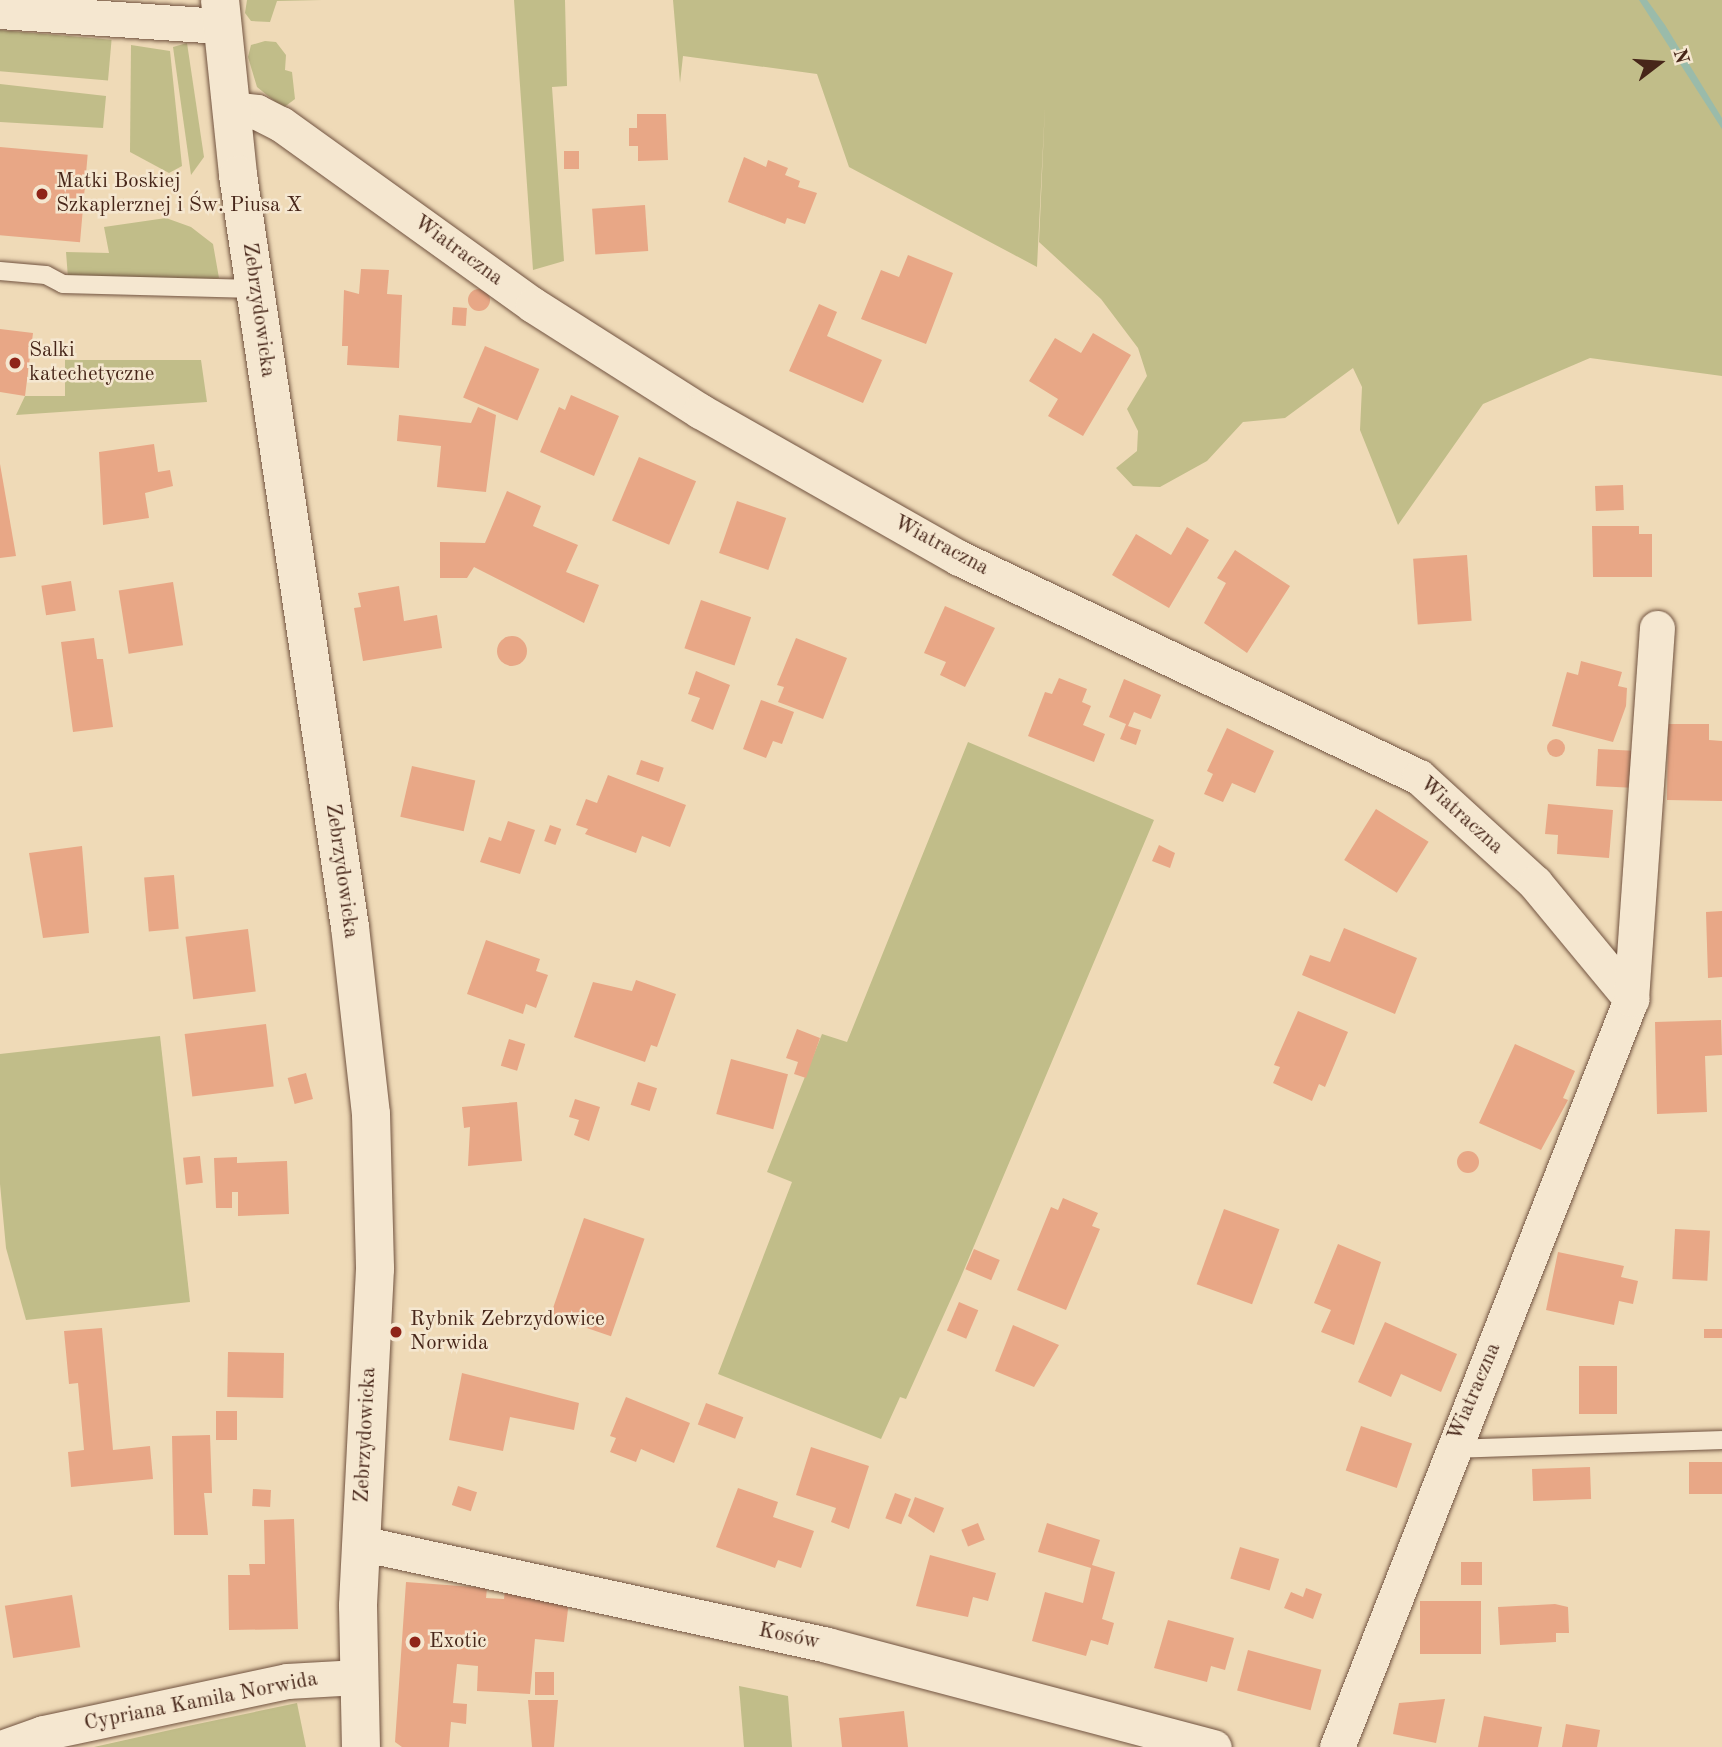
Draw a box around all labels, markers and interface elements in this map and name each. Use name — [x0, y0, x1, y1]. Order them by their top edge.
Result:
north arrow — [1624, 28, 1694, 98]
text: N — [1668, 47, 1691, 66]
place label: Matki Boskiej Szkaplerznej i Św. Piusa X — [56, 169, 302, 219]
marker: Matki Boskiej Szkaplerznej i Św. Piusa X — [34, 186, 50, 202]
street label: Wiatraczna — [409, 210, 507, 292]
street label: Zebrzydowicka — [236, 241, 280, 379]
place label: Salki katechetyczne — [29, 338, 154, 388]
marker: Salki katechetyczne — [7, 355, 23, 371]
street label: Wiatraczna — [889, 510, 993, 582]
street label: Wiatraczna — [1414, 772, 1508, 860]
street label: Zebrzydowicka — [319, 802, 363, 940]
place label: Rybnik Zebrzydowice Norwida — [410, 1307, 605, 1357]
marker: Rybnik Zebrzydowice Norwida — [388, 1324, 404, 1340]
street label: Wiatraczna — [1443, 1339, 1507, 1445]
street label: Zebrzydowicka — [350, 1367, 382, 1503]
street label: Kosów — [756, 1618, 822, 1656]
place label: Exotic — [429, 1629, 486, 1655]
marker: Exotic — [407, 1634, 423, 1650]
street label: Cypriana Kamila Norwida — [82, 1667, 320, 1737]

